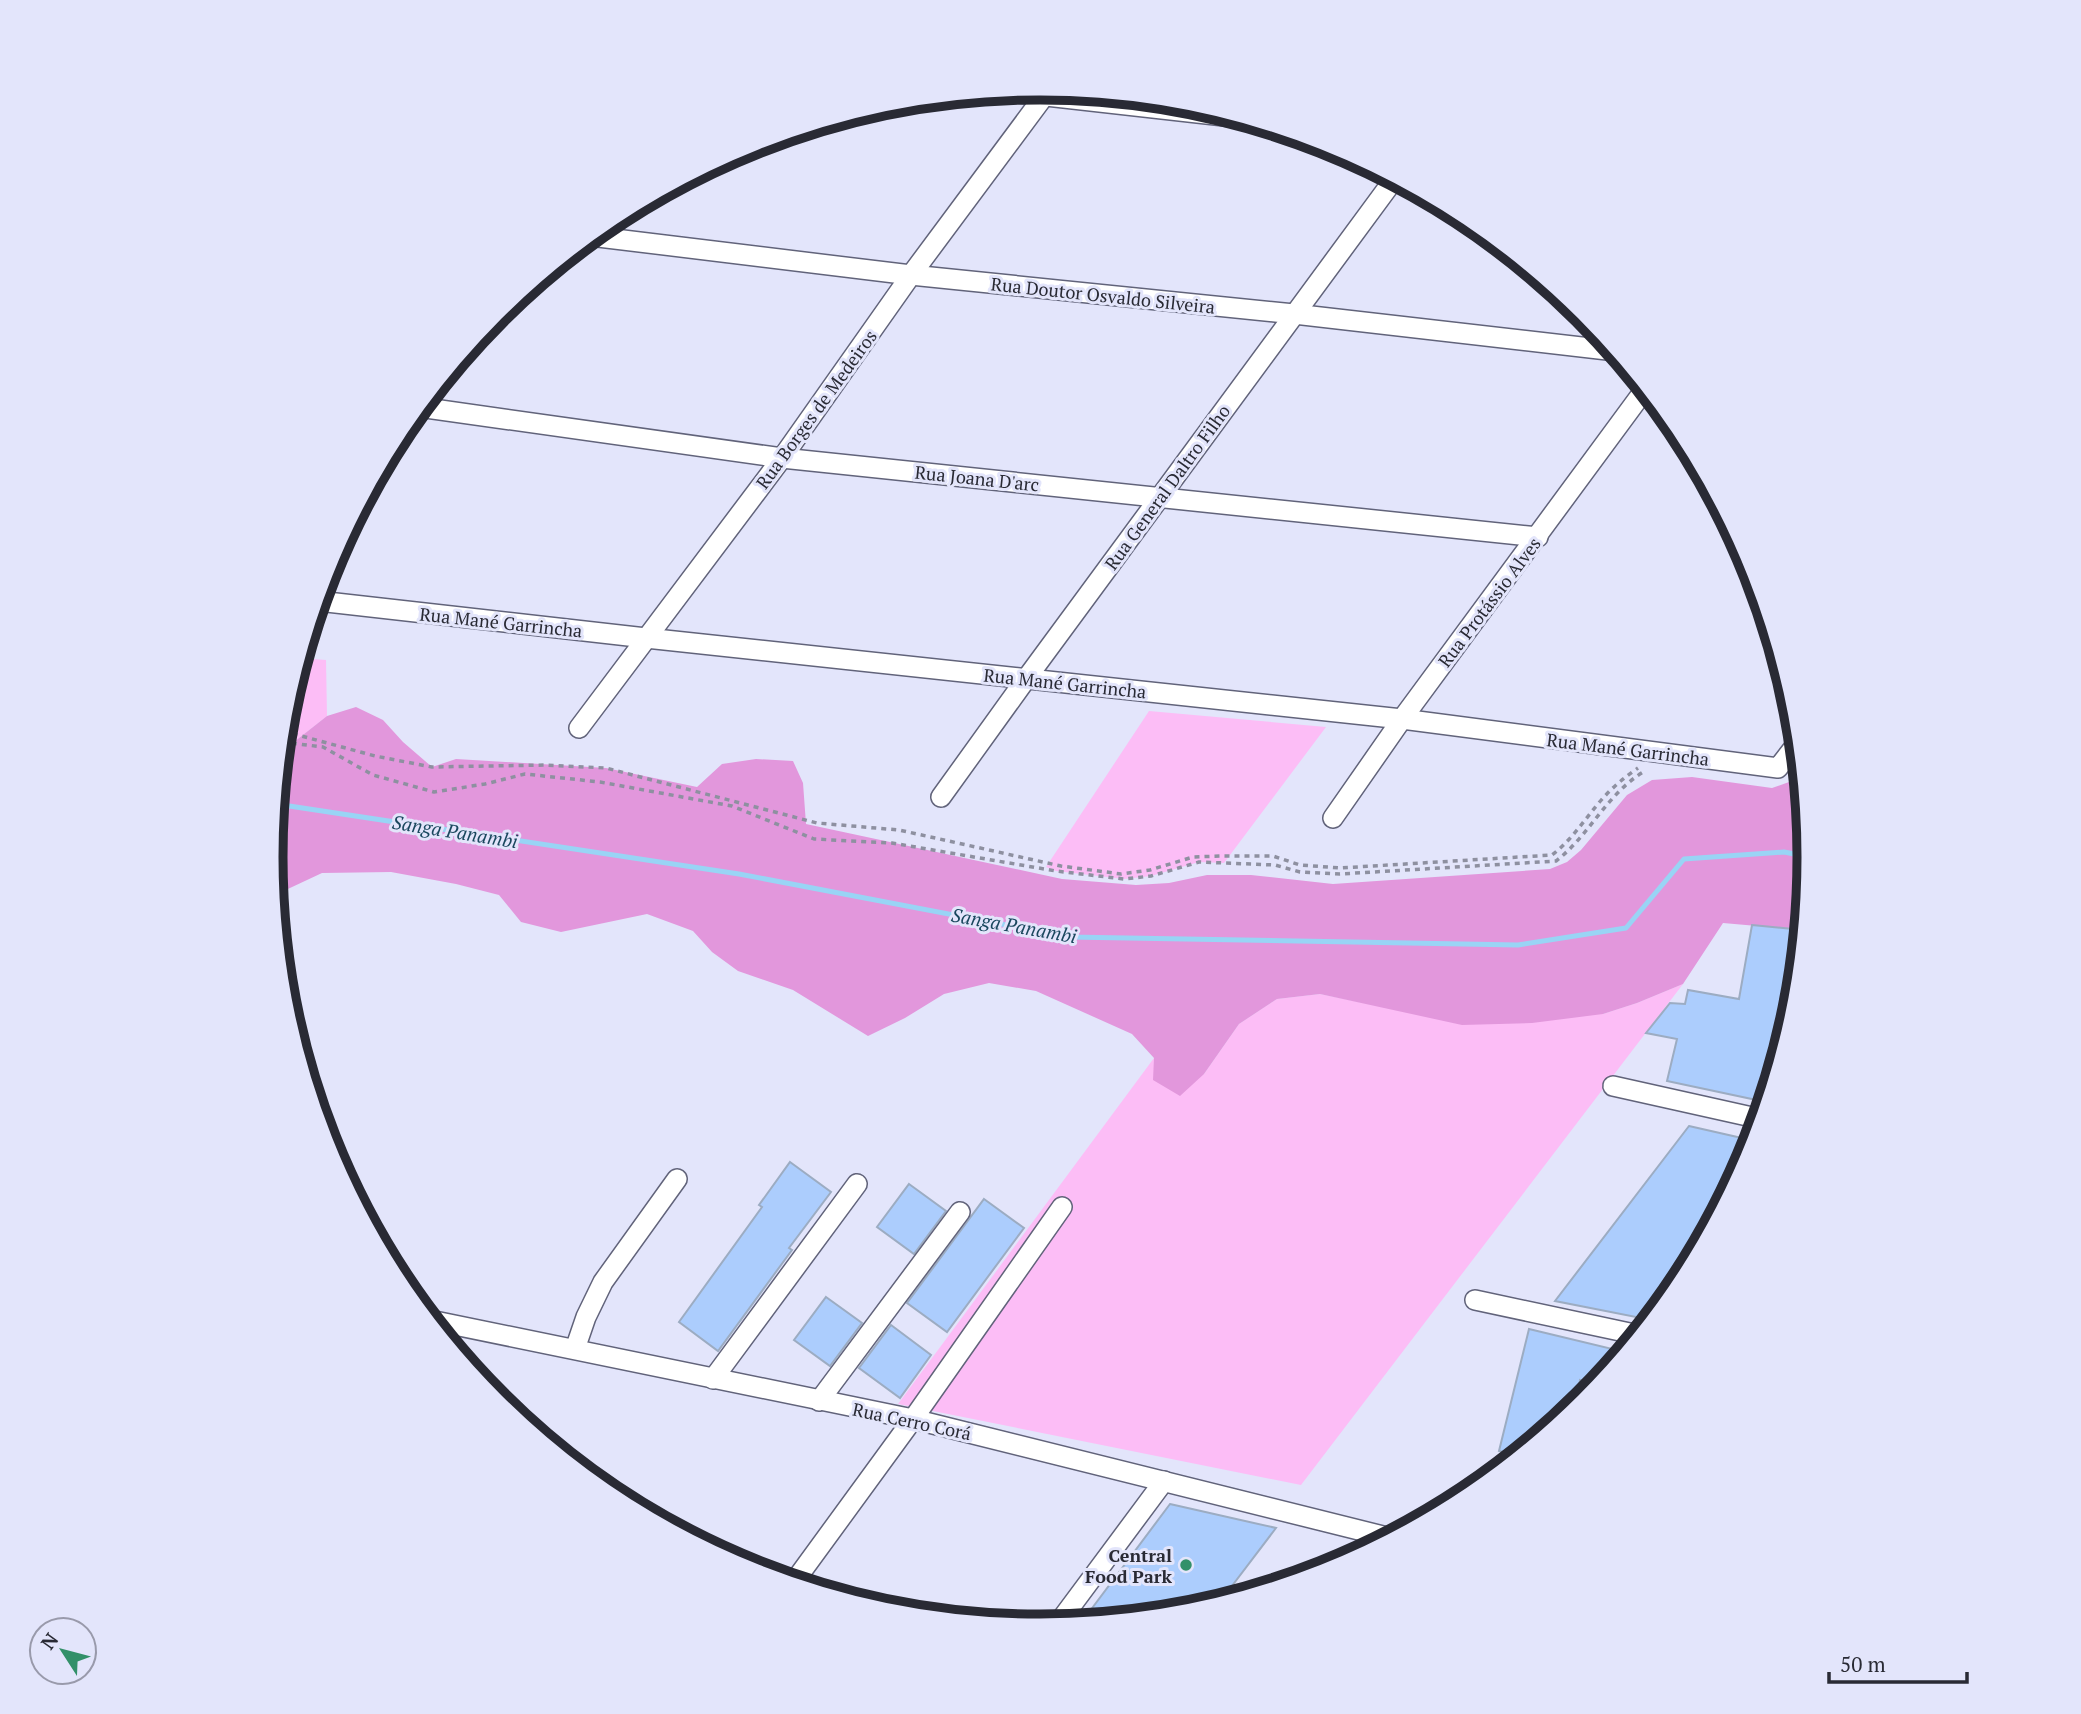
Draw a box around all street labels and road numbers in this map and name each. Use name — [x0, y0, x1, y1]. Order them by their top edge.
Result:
street label: Rua Doutor Osvaldo Silveira — [990, 271, 1216, 319]
street label: Rua Borges de Medeiros — [750, 325, 882, 493]
street label: Rua General Daltro Filho — [1099, 400, 1235, 574]
street label: Rua Joana D'arc — [914, 460, 1040, 496]
street label: Rua Protássio Alves — [1432, 532, 1546, 672]
street label: Rua Mané Garrincha — [418, 602, 584, 642]
street label: Rua Mané Garrincha — [982, 663, 1148, 703]
street label: Rua Mané Garrincha — [1545, 727, 1711, 771]
street label: Rua Cerro Corá — [850, 1397, 974, 1445]

